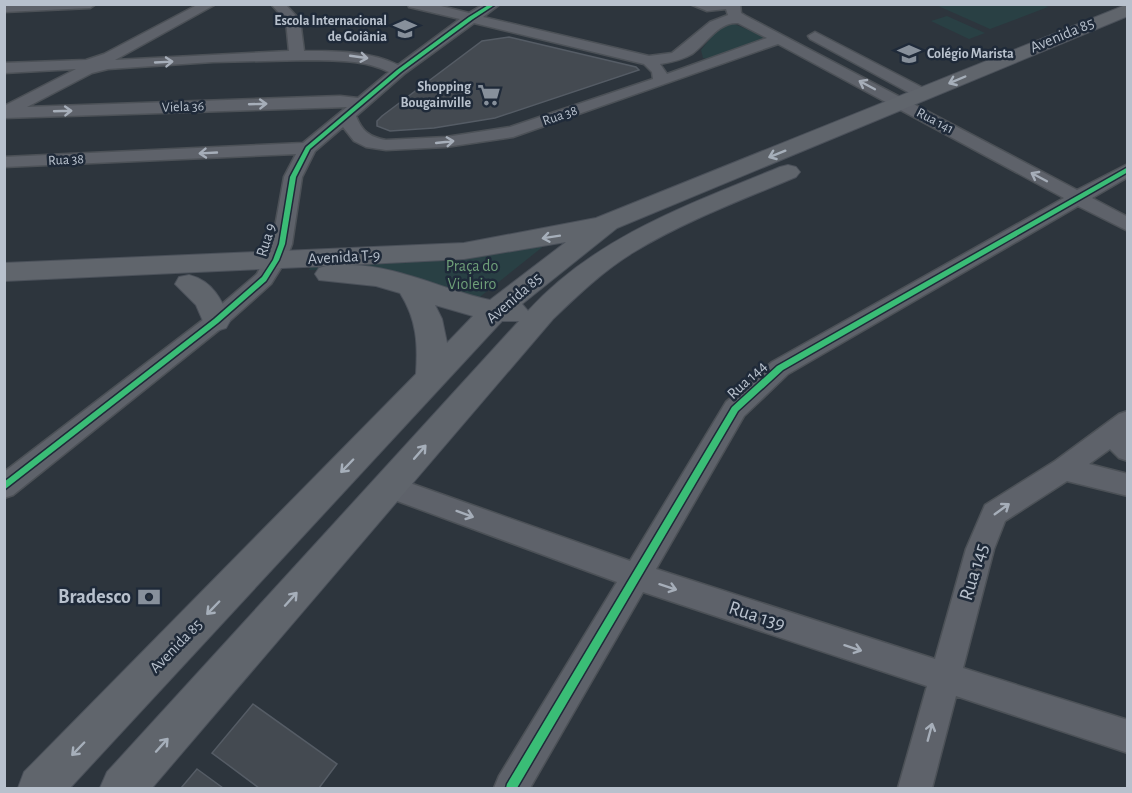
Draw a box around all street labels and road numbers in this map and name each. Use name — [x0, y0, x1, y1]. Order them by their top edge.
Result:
street label: Avenida 85 — [1028, 14, 1096, 56]
street label: Viela 36 — [162, 99, 204, 115]
street label: Rua 38 — [541, 104, 579, 128]
street label: Rua 141 — [914, 105, 956, 137]
street label: Rua 38 — [48, 152, 84, 168]
street label: Rua 9 — [253, 221, 279, 259]
street label: Avenida T-9 — [307, 247, 381, 267]
street label: Avenida 85 — [483, 270, 545, 326]
street label: Rua 144 — [724, 358, 770, 402]
street label: Rua 145 — [956, 541, 992, 603]
street label: Rua 139 — [726, 598, 788, 634]
street label: Avenida 85 — [147, 616, 205, 676]

